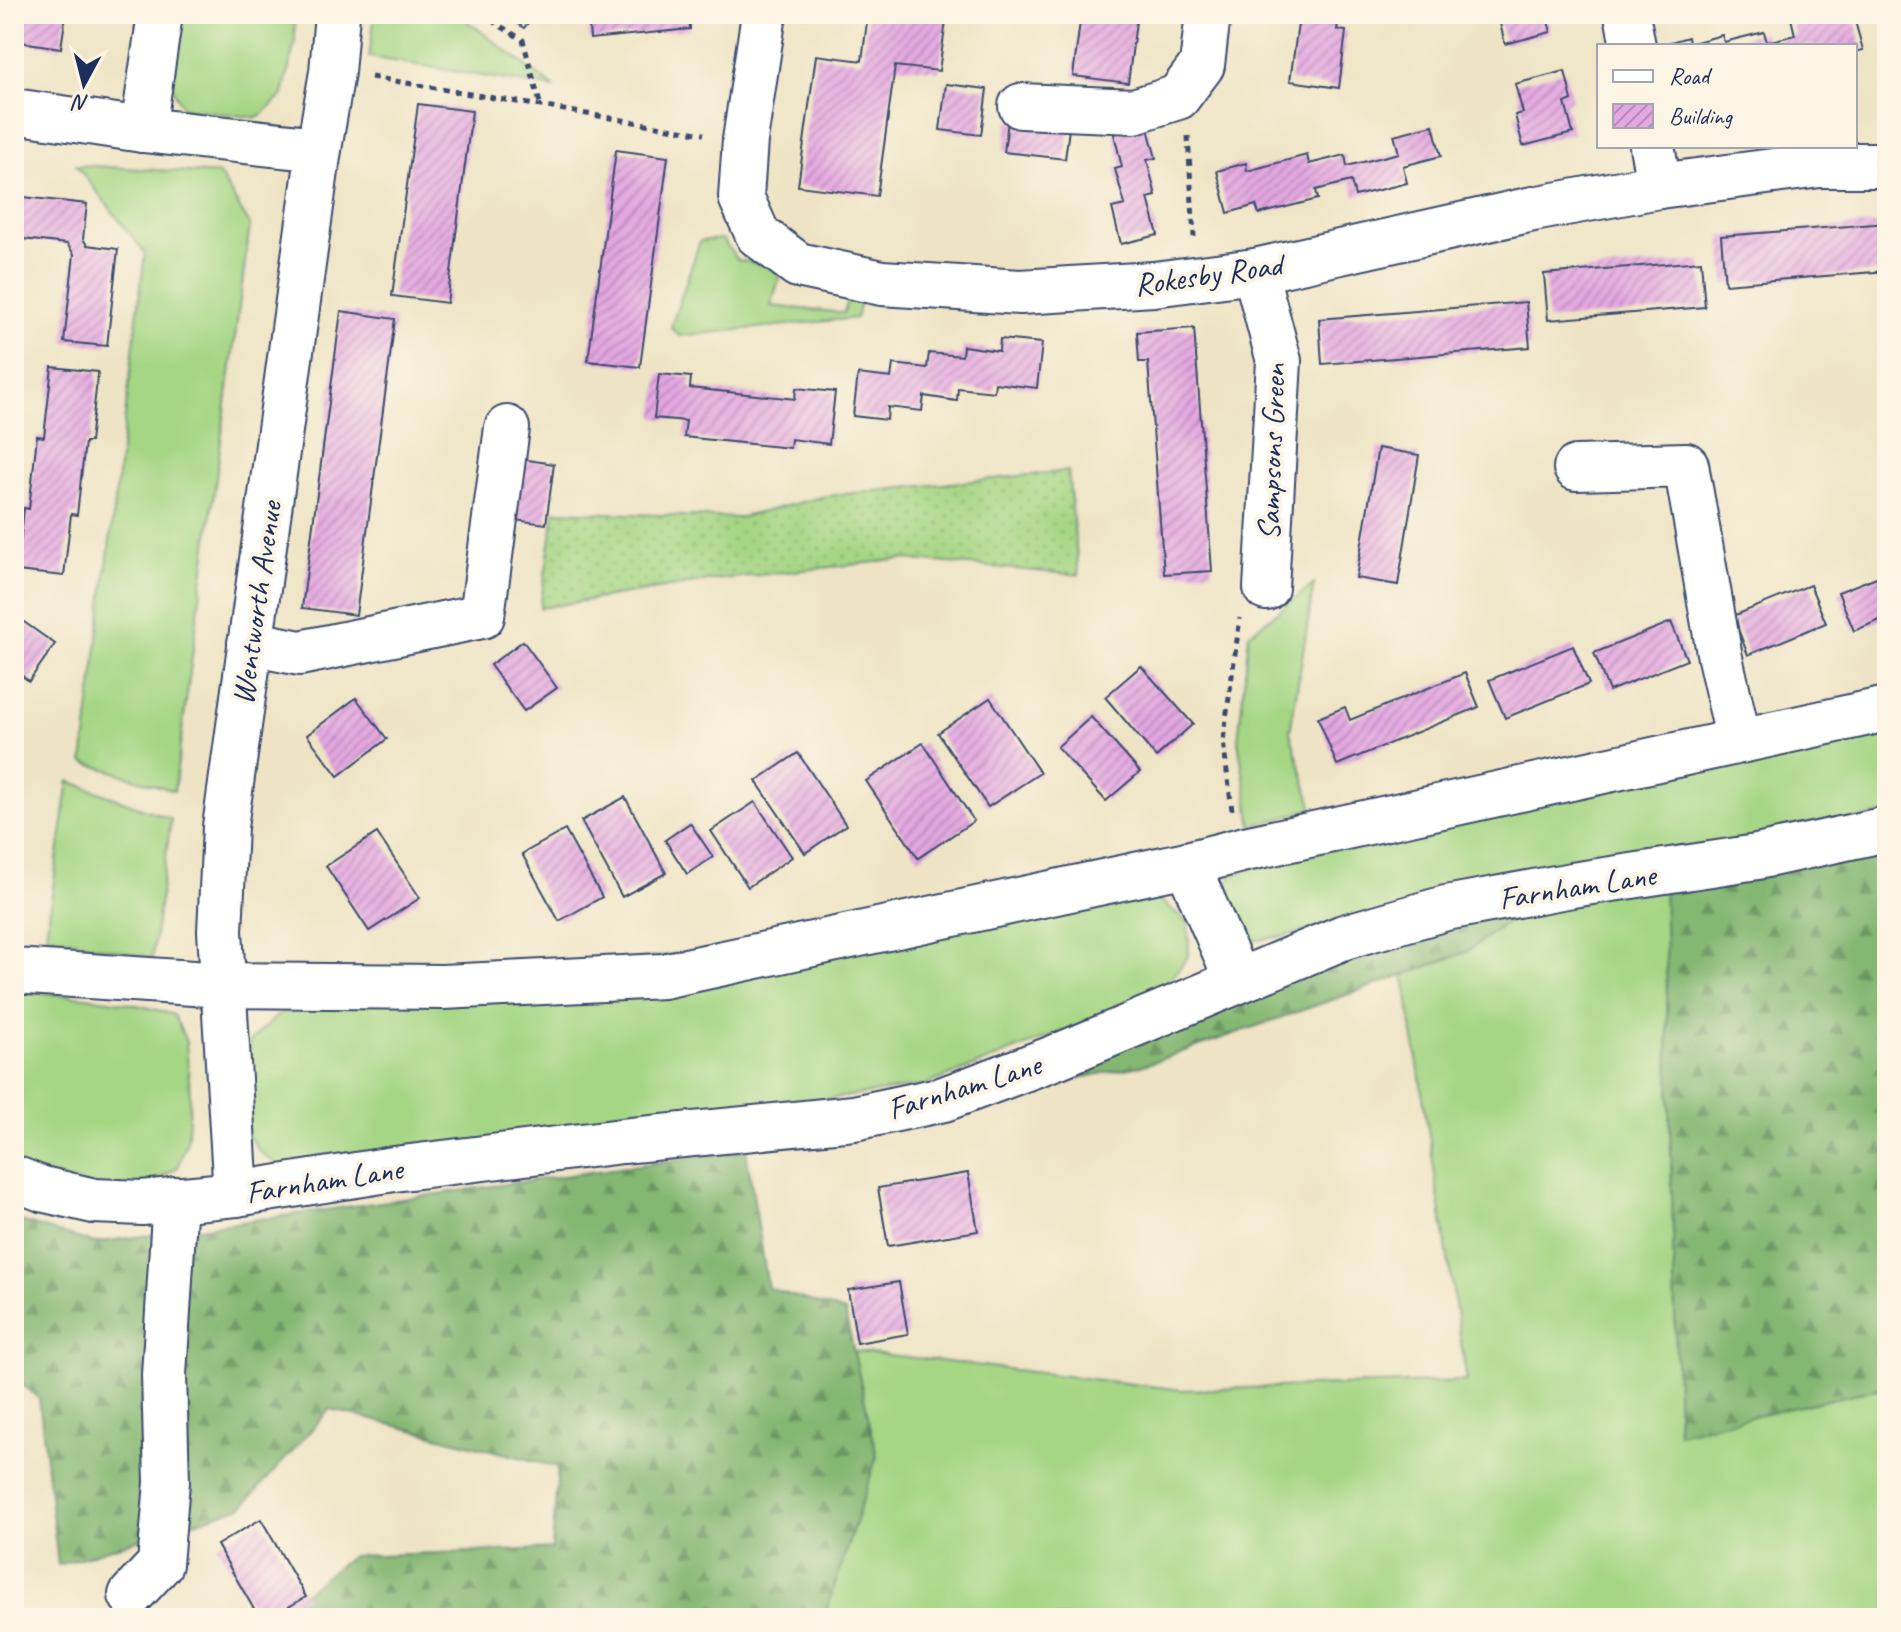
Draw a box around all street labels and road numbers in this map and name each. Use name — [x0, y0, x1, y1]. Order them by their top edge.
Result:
street label: Rokesby Road — [1132, 243, 1290, 305]
street label: Sampsons Green — [1248, 361, 1295, 541]
street label: Wentworth Avenue — [222, 496, 291, 707]
street label: Farnham Lane — [1496, 853, 1661, 919]
street label: Farnham Lane — [883, 1043, 1048, 1129]
street label: Farnham Lane — [243, 1147, 408, 1213]

